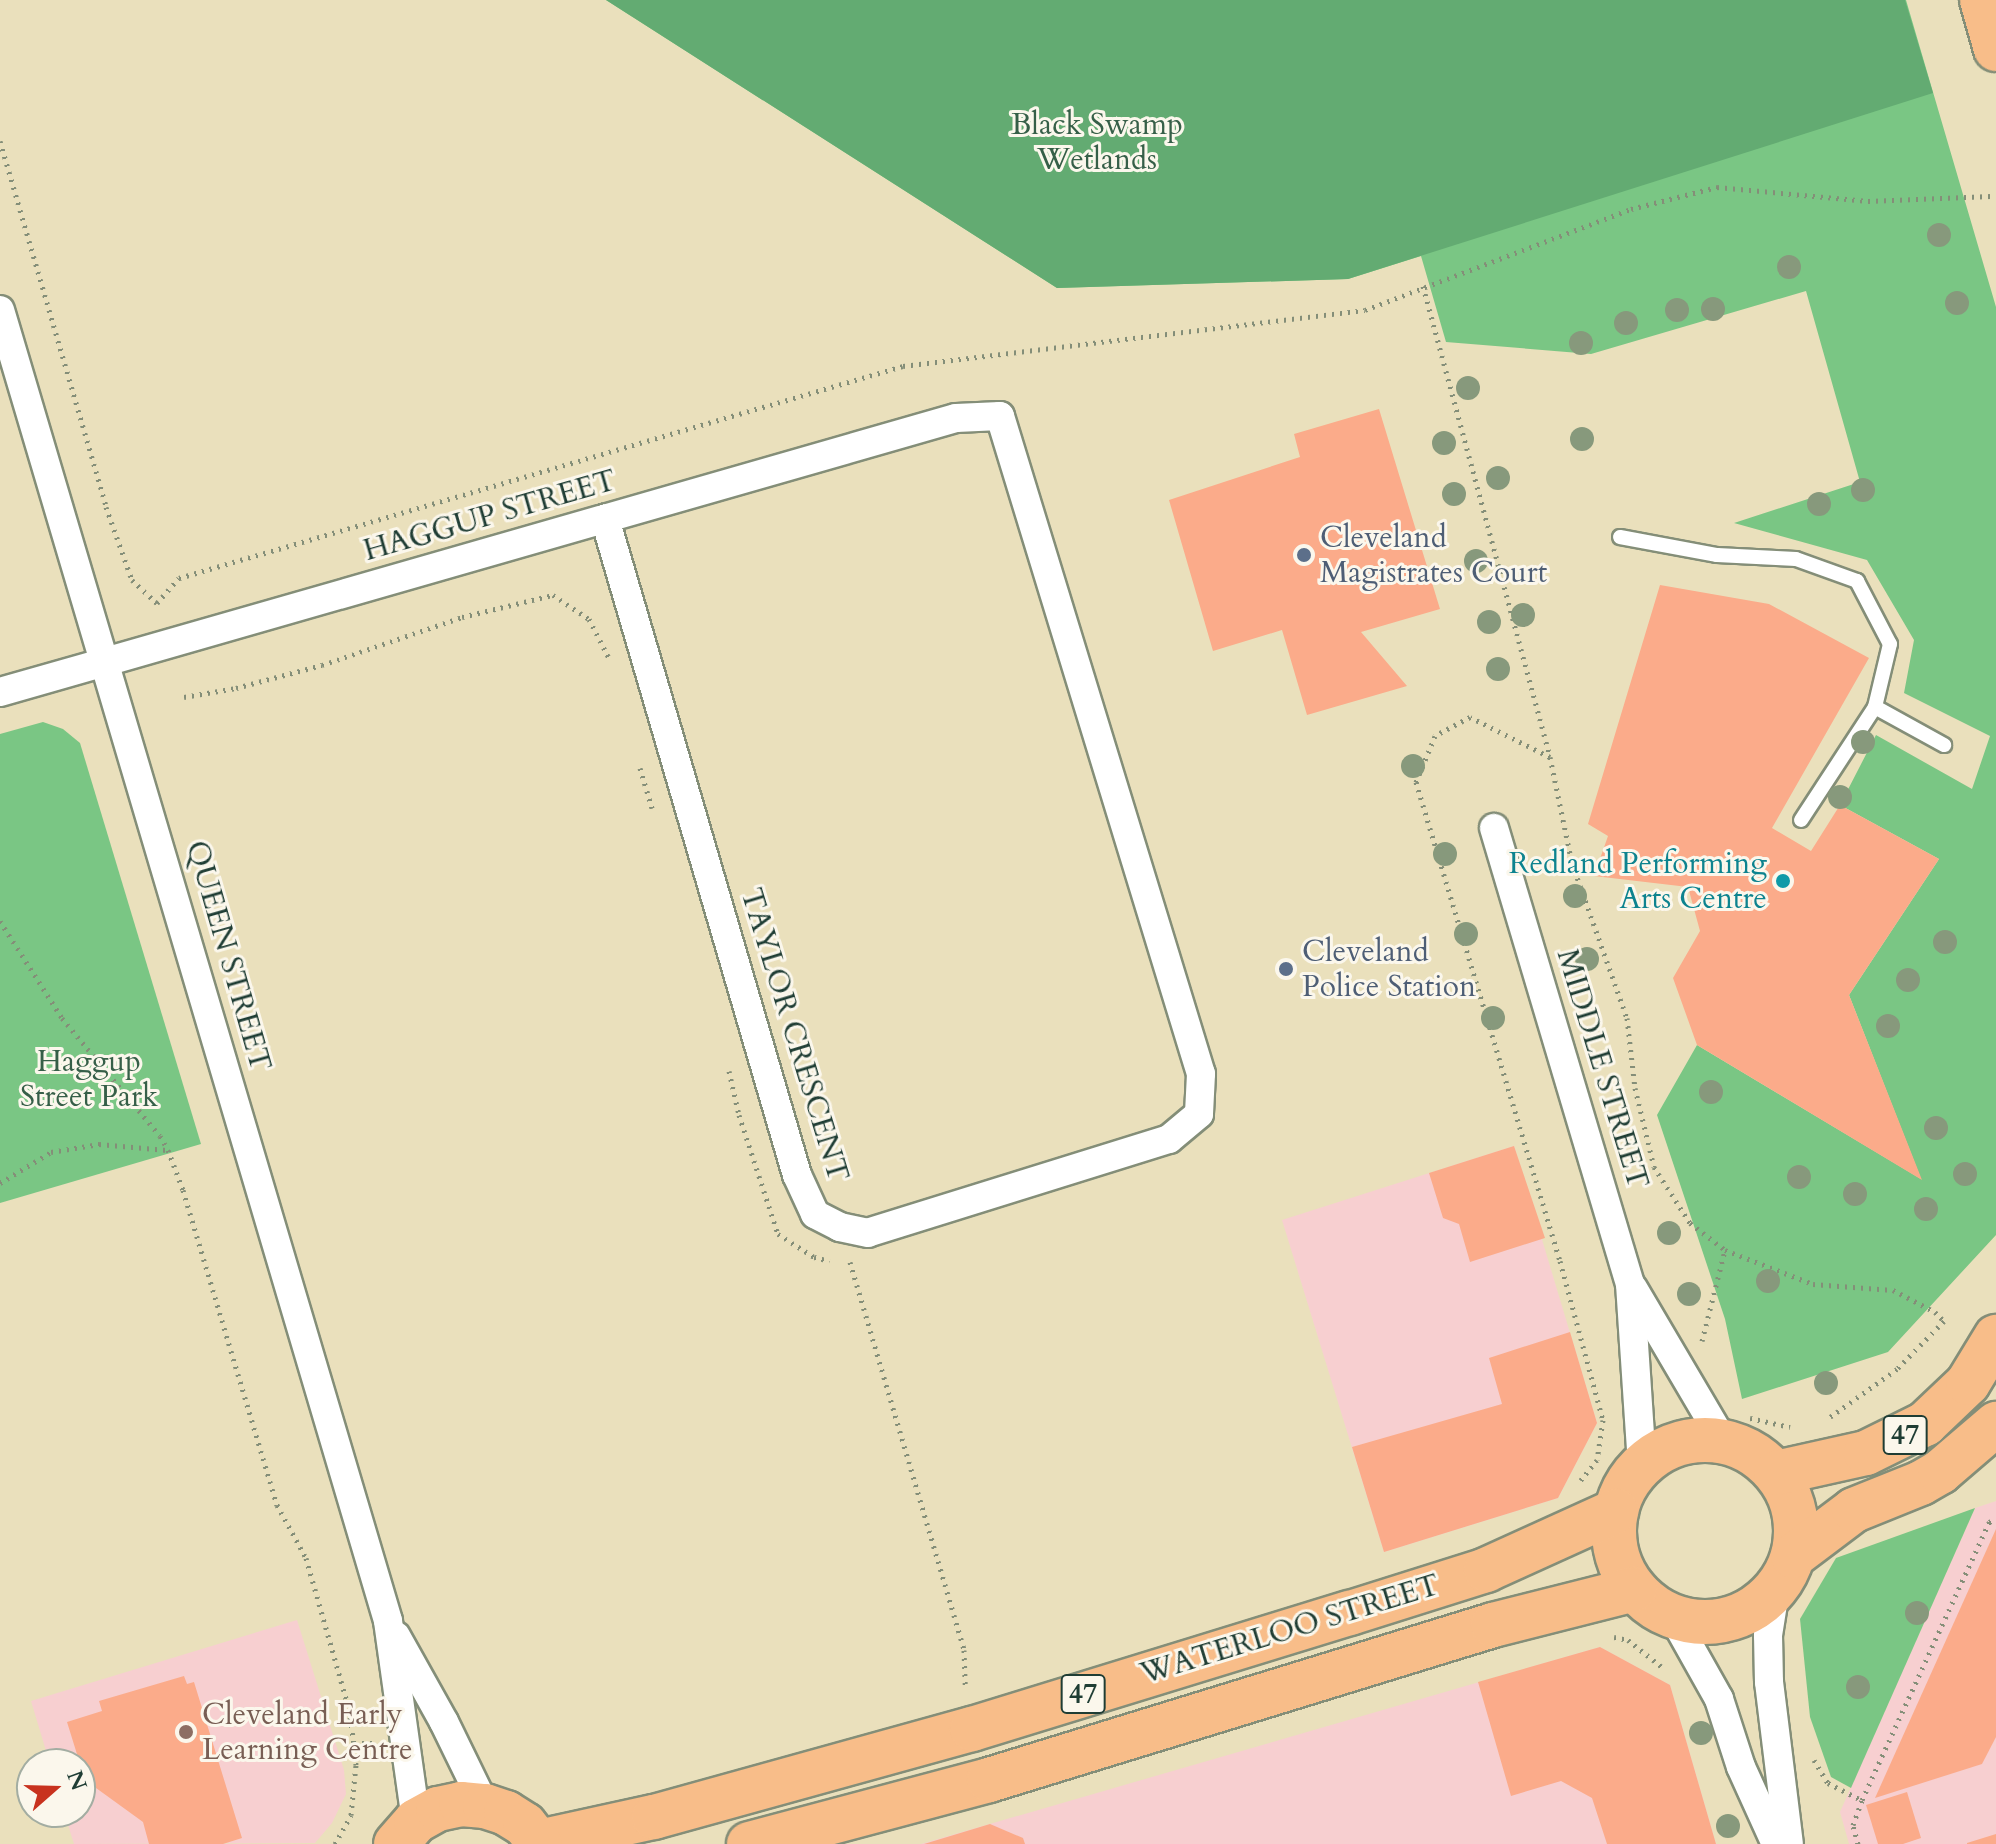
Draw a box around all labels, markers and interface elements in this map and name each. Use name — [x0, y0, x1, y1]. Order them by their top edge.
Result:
park label: Black Swamp Wetlands — [1011, 107, 1183, 178]
street label: HAGGUP STREET — [360, 463, 620, 569]
place label: Cleveland Magistrates Court — [1320, 520, 1547, 590]
marker: Cleveland Magistrates Court — [1295, 546, 1313, 564]
street label: QUEEN STREET — [178, 837, 278, 1075]
place label: Redland Performing Arts Centre — [1509, 846, 1767, 916]
marker: Redland Performing Arts Centre — [1774, 872, 1792, 890]
street label: TAYLOR CRESCENT — [732, 884, 856, 1186]
place label: Cleveland Police Station — [1302, 934, 1476, 1004]
street label: MIDDLE STREET — [1548, 945, 1656, 1193]
marker: Cleveland Police Station — [1277, 960, 1295, 978]
park label: Haggup Street Park — [20, 1044, 158, 1114]
road number: 47 — [1881, 1411, 1929, 1459]
street label: WATERLOO STREET — [1136, 1567, 1444, 1693]
road number: 47 — [1059, 1670, 1107, 1718]
place label: Cleveland Early Learning Centre — [202, 1697, 413, 1768]
marker: Cleveland Early Learning Centre — [177, 1723, 195, 1741]
north arrow — [16, 1748, 96, 1828]
text: N — [59, 1766, 94, 1795]

